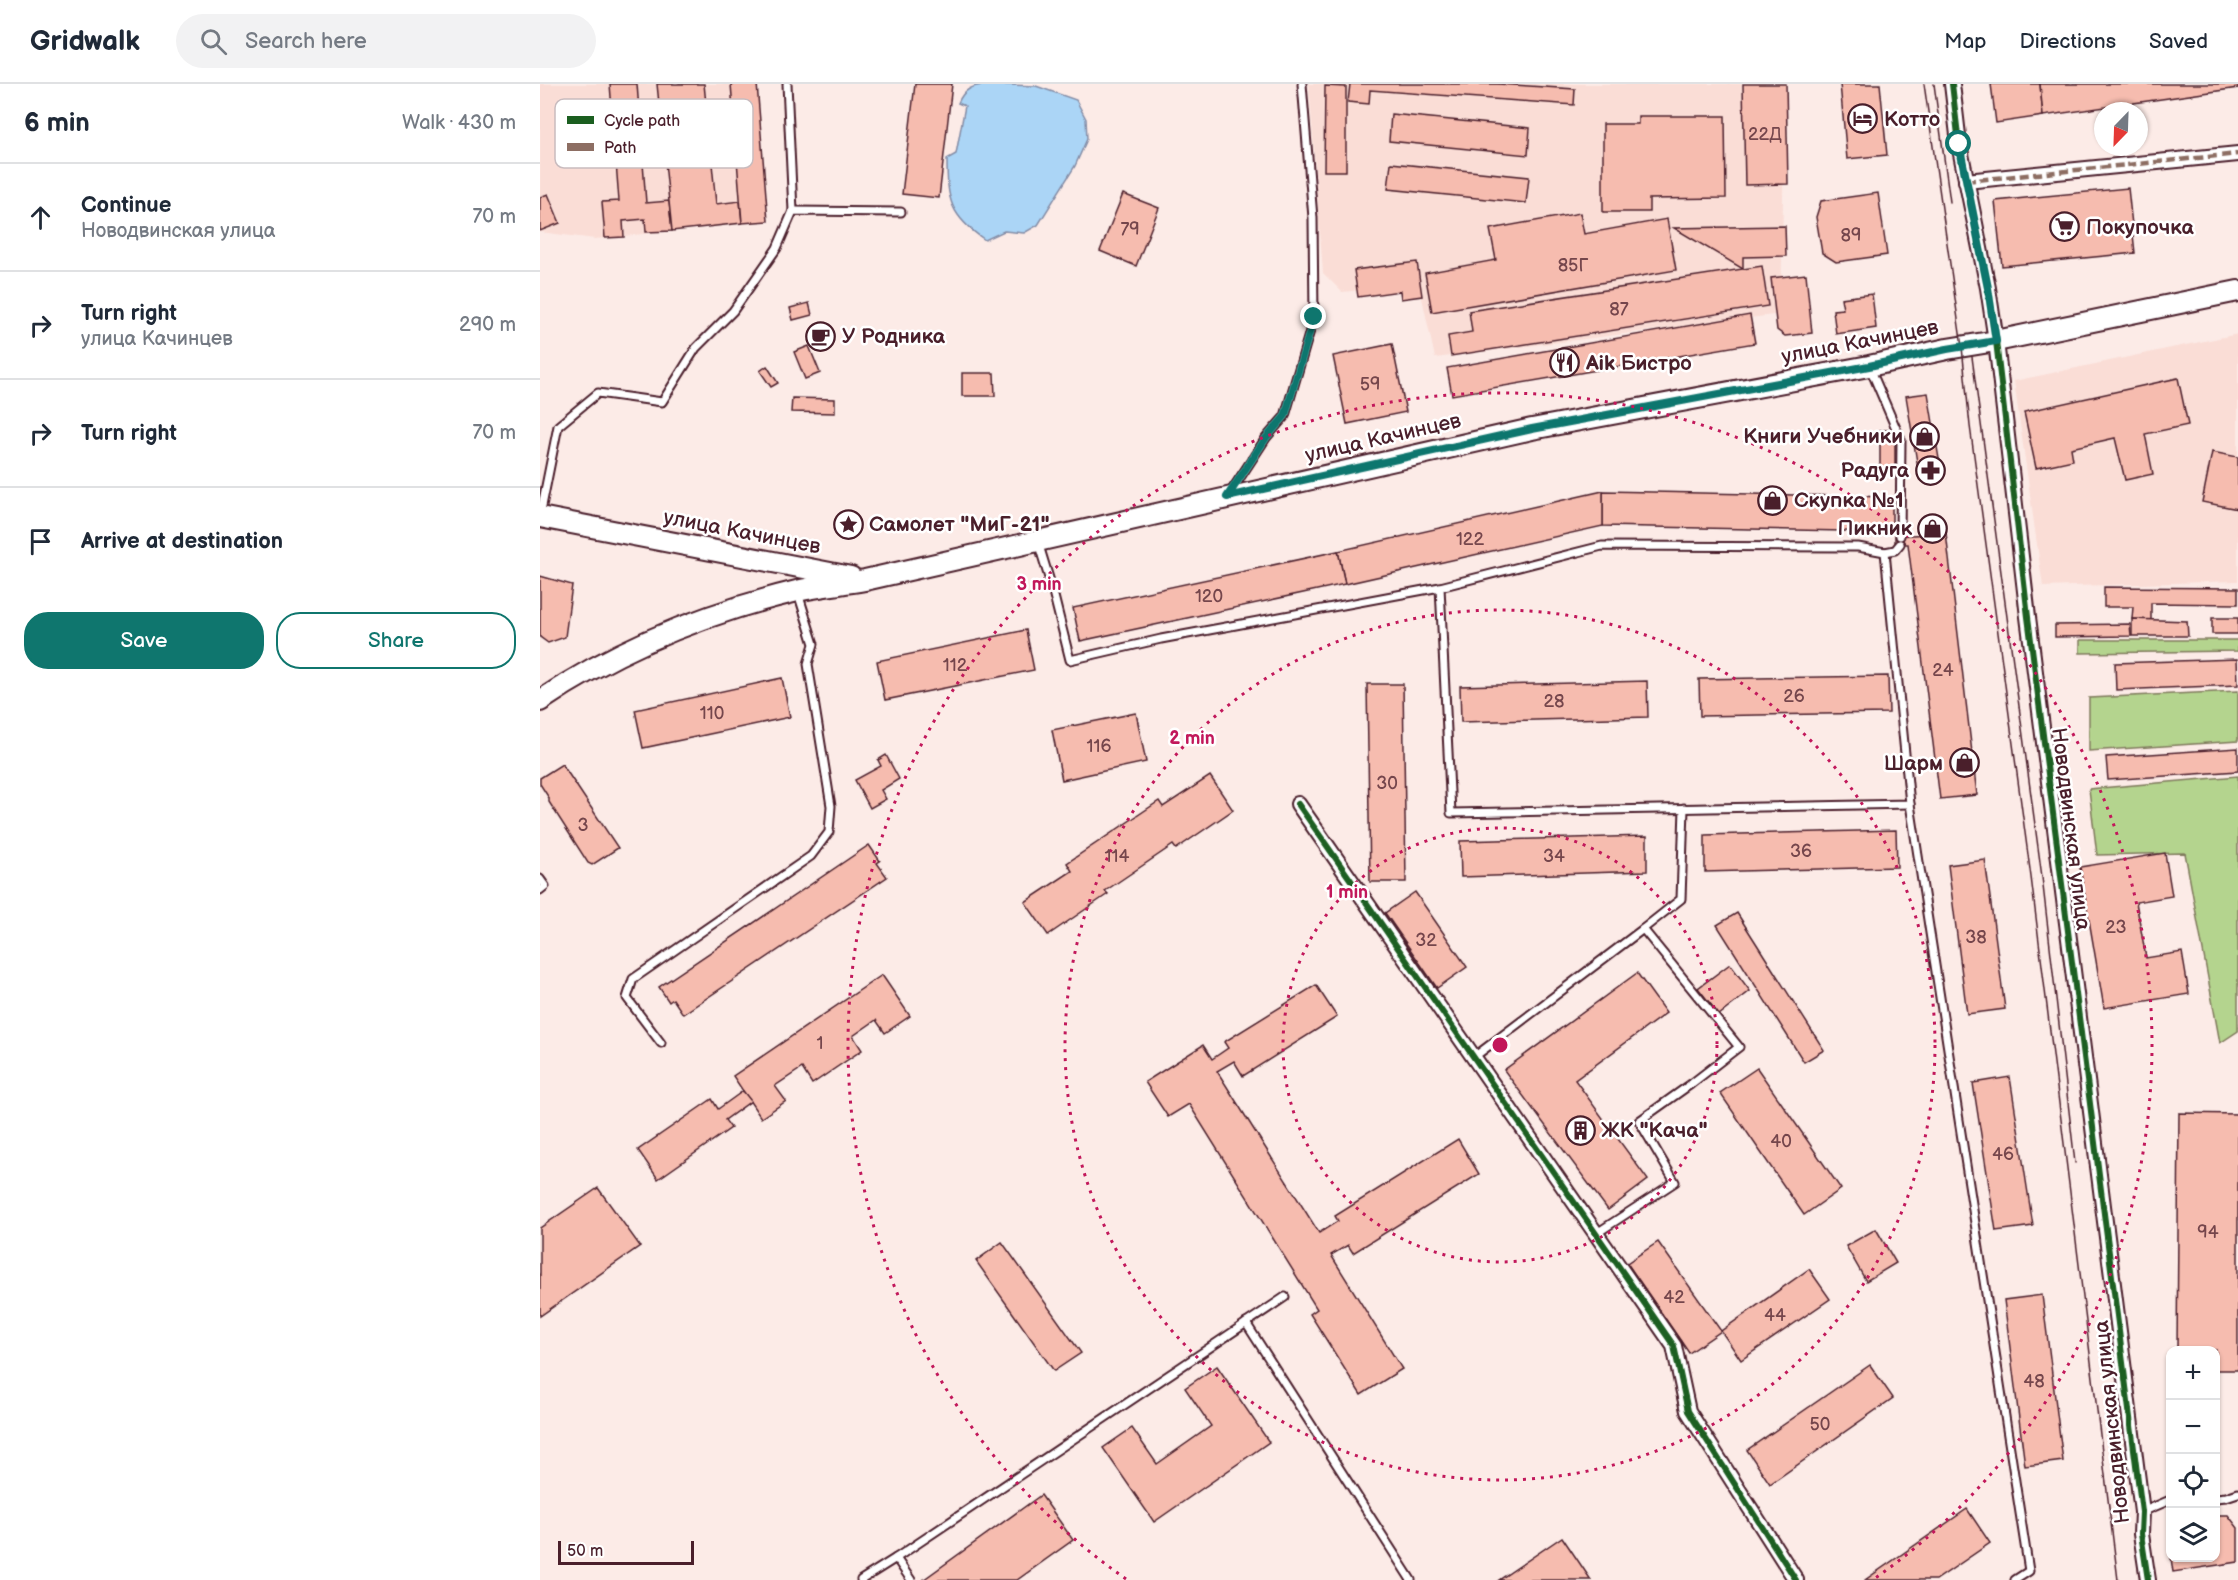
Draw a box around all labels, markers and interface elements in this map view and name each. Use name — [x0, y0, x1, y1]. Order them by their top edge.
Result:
search box — [176, 14, 596, 68]
text: Gridwalk — [30, 25, 140, 58]
icon: search — [197, 25, 230, 58]
text: Search here — [245, 28, 367, 55]
text: Map — [1944, 29, 1987, 54]
text: Directions — [2020, 29, 2116, 54]
text: Saved — [2149, 29, 2208, 54]
legend — [555, 99, 753, 168]
north arrow — [2094, 102, 2148, 156]
hotel icon: Котто — [1847, 103, 1879, 135]
place label: Котто — [1884, 107, 1940, 132]
text: 6 min — [24, 108, 90, 139]
text: Walk · 430 m — [402, 111, 516, 135]
text: Cycle path — [604, 112, 680, 131]
house number: 22Д — [1748, 124, 1782, 145]
route start — [1945, 130, 1971, 156]
text: Path — [604, 139, 636, 158]
text: Continue — [81, 192, 171, 219]
icon: ahead — [24, 201, 57, 234]
text: 70 m — [472, 205, 516, 229]
supermarket icon: Покупочка — [2049, 211, 2081, 243]
place label: Покупочка — [2086, 215, 2194, 240]
text: Новодвинская улица — [81, 219, 276, 243]
house number: 79 — [1120, 219, 1140, 240]
house number: 89 — [1841, 225, 1861, 246]
house number: 85Г — [1558, 255, 1588, 276]
house number: 87 — [1609, 299, 1629, 320]
text: Turn right — [81, 300, 177, 327]
route end — [1300, 303, 1326, 329]
icon: right — [24, 309, 57, 342]
text: 290 m — [459, 313, 516, 337]
street label: улица Качинцев — [1779, 315, 1941, 369]
cafe icon: У Родника — [805, 320, 837, 352]
place label: У Родника — [842, 324, 946, 349]
text: улица Качинцев — [81, 327, 233, 351]
restaurant icon: Aik Бистро — [1549, 347, 1581, 379]
place label: Aik Бистро — [1585, 351, 1692, 376]
house number: 59 — [1360, 374, 1380, 395]
street label: улица Качинцев — [1303, 408, 1463, 468]
icon: right — [24, 417, 57, 450]
text: Turn right — [81, 420, 177, 447]
shop icon: Книги Учебники — [1908, 420, 1940, 452]
text: 70 m — [472, 421, 516, 445]
place label: Книги Учебники — [1743, 424, 1903, 449]
pharmacy icon: Радуга — [1914, 454, 1946, 486]
place label: Радуга — [1840, 458, 1910, 483]
shop icon: Скупка №1 — [1757, 484, 1789, 516]
place label: Скупка №1 — [1794, 488, 1904, 513]
street label: улица Качинцев — [661, 505, 823, 559]
place icon: Самолет "МиГ-21" — [832, 508, 864, 540]
place label: Самолет "МиГ-21" — [869, 512, 1050, 537]
shop icon: Пикник — [1917, 512, 1949, 544]
place label: Пикник — [1838, 516, 1913, 541]
icon: arrive — [24, 525, 57, 558]
text: Arrive at destination — [81, 528, 283, 555]
house number: 122 — [1456, 529, 1484, 550]
text: 3 min — [1016, 574, 1062, 595]
house number: 120 — [1195, 586, 1223, 607]
button: Save — [24, 612, 264, 669]
button: Share — [276, 612, 516, 669]
house number: 112 — [943, 655, 968, 676]
house number: 24 — [1932, 660, 1954, 681]
house number: 26 — [1783, 686, 1805, 707]
house number: 28 — [1543, 691, 1565, 712]
house number: 110 — [700, 703, 724, 724]
street label: Новодвинская улица — [2046, 726, 2096, 932]
text: 2 min — [1169, 728, 1215, 749]
house number: 116 — [1087, 736, 1111, 757]
shop icon: Шарм — [1948, 747, 1980, 779]
place label: Шарм — [1884, 751, 1943, 776]
house number: 30 — [1376, 773, 1398, 794]
house number: 3 — [577, 815, 589, 836]
house number: 36 — [1790, 841, 1812, 862]
house number: 114 — [1105, 846, 1129, 867]
house number: 34 — [1543, 846, 1565, 867]
text: 1 min — [1326, 882, 1368, 903]
house number: 23 — [2105, 917, 2127, 938]
house number: 38 — [1965, 927, 1987, 948]
house number: 32 — [1415, 930, 1437, 951]
house number: 1 — [817, 1033, 823, 1054]
centre of rings — [1490, 1035, 1510, 1055]
building icon: ЖК "Кача" — [1564, 1114, 1596, 1146]
place label: ЖК "Кача" — [1601, 1118, 1708, 1143]
house number: 40 — [1770, 1131, 1792, 1152]
house number: 46 — [1992, 1144, 2014, 1165]
house number: 94 — [2197, 1222, 2219, 1243]
house number: 42 — [1663, 1287, 1685, 1308]
house number: 44 — [1764, 1305, 1786, 1326]
street label: Новодвинская улица — [2089, 1319, 2135, 1525]
map controls — [2166, 1346, 2220, 1562]
button: + — [2166, 1346, 2220, 1400]
house number: 48 — [2023, 1371, 2045, 1392]
button: − — [2166, 1400, 2220, 1454]
house number: 50 — [1810, 1414, 1830, 1435]
button: locate — [2166, 1454, 2220, 1508]
button: layers — [2166, 1508, 2220, 1562]
scale bar — [558, 1538, 694, 1566]
text: 50 m — [567, 1542, 603, 1561]

